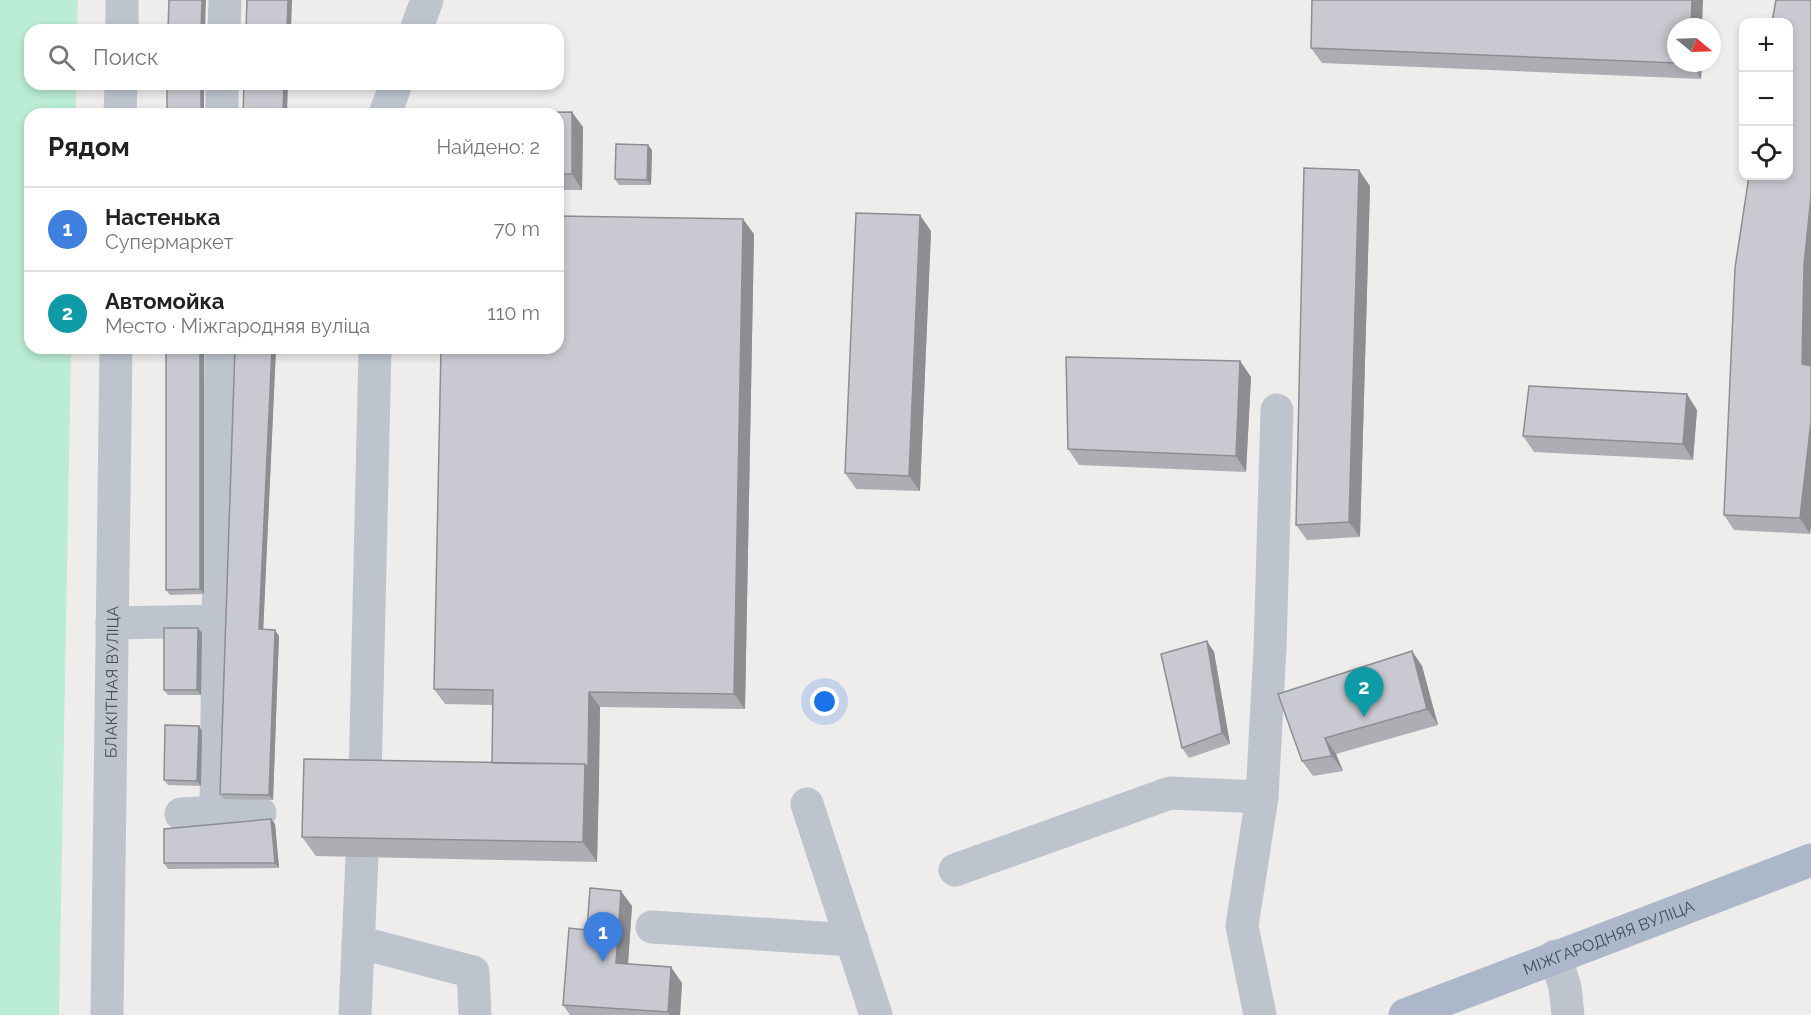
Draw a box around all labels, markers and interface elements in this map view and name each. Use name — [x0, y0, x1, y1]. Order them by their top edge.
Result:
north arrow — [1667, 18, 1721, 72]
map controls — [1739, 18, 1793, 180]
button: + — [1739, 18, 1793, 72]
search box — [24, 24, 564, 90]
icon: search — [45, 41, 78, 74]
text: Поиск — [93, 44, 158, 70]
button: − — [1739, 72, 1793, 126]
button: locate — [1739, 126, 1793, 180]
text: Рядом — [48, 132, 130, 162]
text: Найдено: 2 — [436, 135, 540, 159]
text: Настенька — [105, 204, 220, 230]
text: 1 — [63, 217, 72, 241]
text: 70 m — [494, 217, 540, 241]
text: Супермаркет — [105, 230, 233, 254]
text: Автомойка — [105, 288, 224, 314]
text: 2 — [62, 301, 73, 325]
text: 110 m — [487, 301, 540, 325]
text: Место · Міжгародняя вуліца — [105, 314, 370, 338]
street label: БЛАКІТНАЯ ВУЛІЦА — [101, 606, 123, 758]
pin: 2 — [1344, 668, 1384, 717]
your location — [810, 687, 839, 716]
street label: МІЖГАРОДНЯЯ ВУЛІЦА — [1521, 896, 1697, 979]
pin: 1 — [584, 912, 622, 962]

